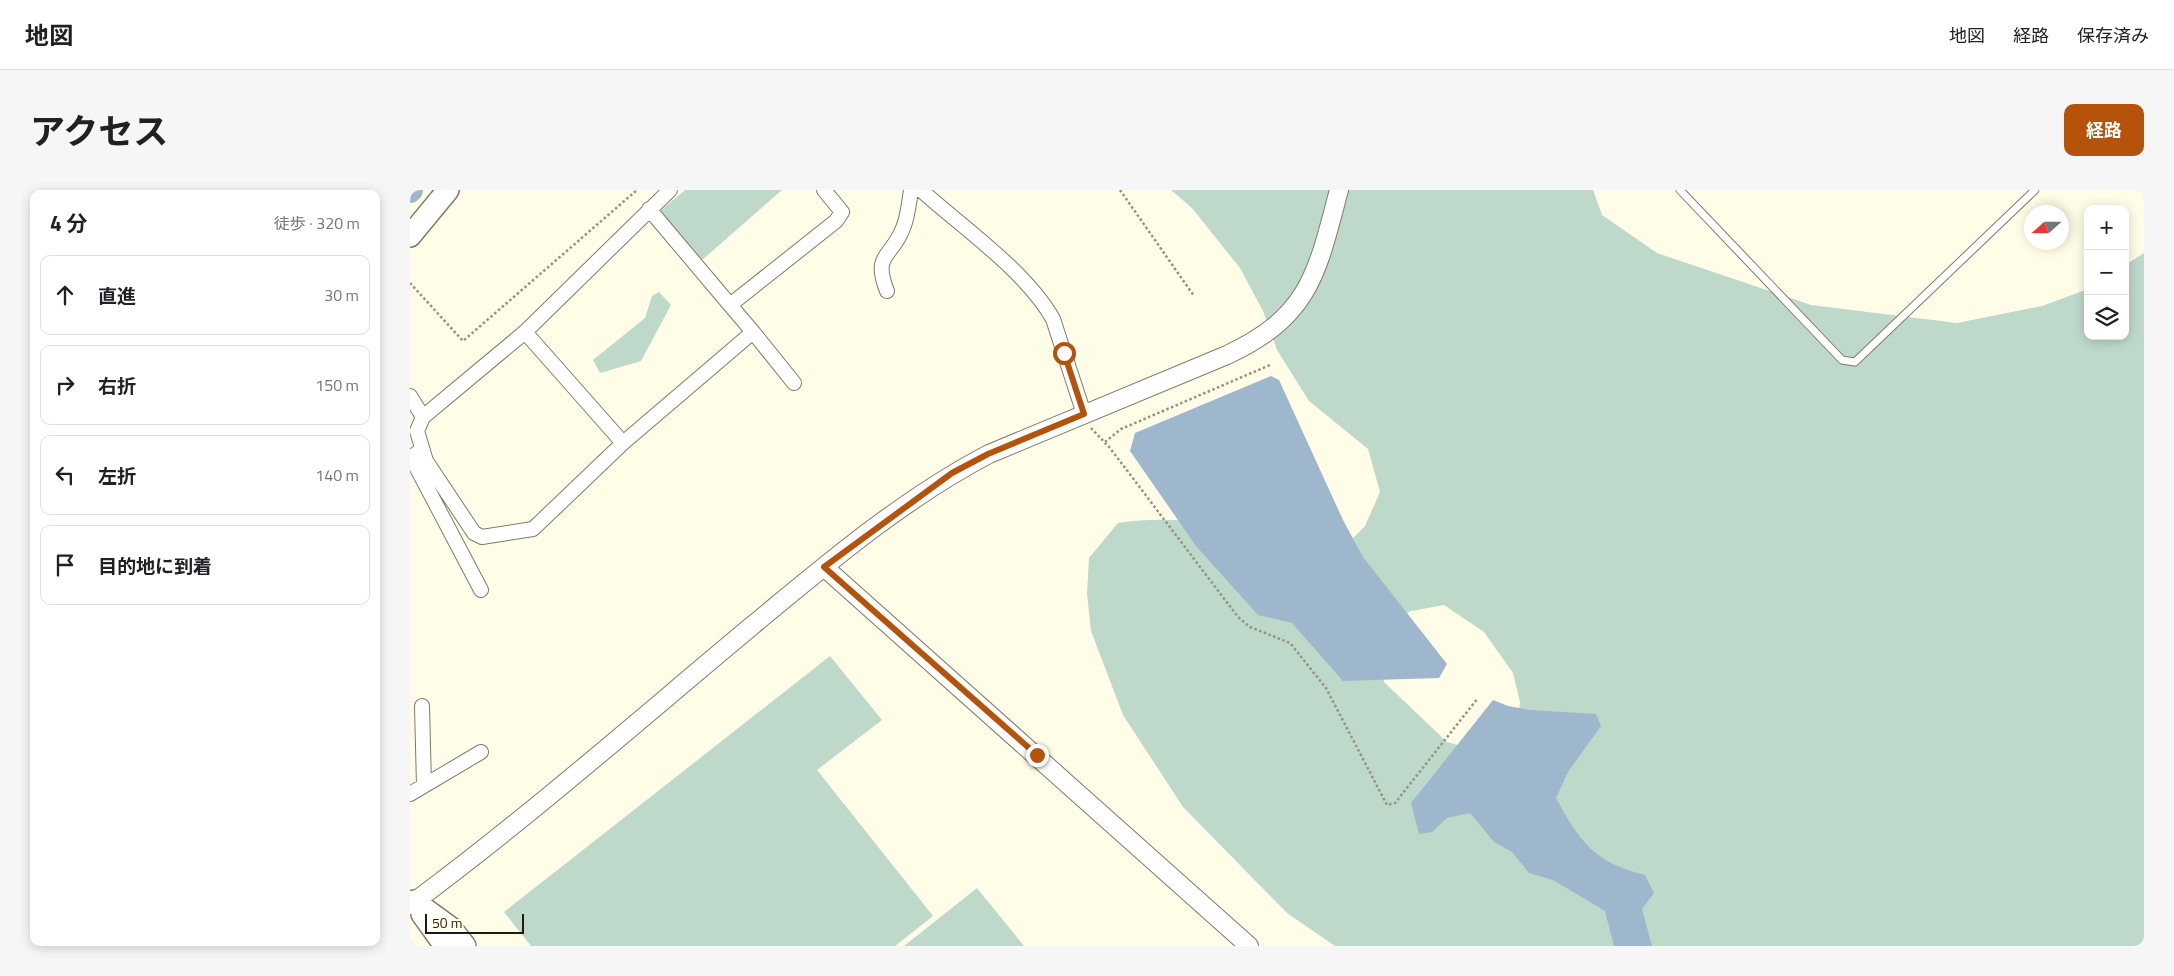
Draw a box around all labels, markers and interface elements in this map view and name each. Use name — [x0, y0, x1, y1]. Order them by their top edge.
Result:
text: 地図 — [25, 17, 73, 53]
text: 地図 — [1949, 22, 1985, 49]
text: 経路 — [2013, 22, 2049, 49]
text: 保存済み — [2077, 22, 2149, 49]
text: アクセス — [30, 104, 168, 158]
button: 経路 — [2064, 104, 2144, 156]
north arrow — [2024, 205, 2069, 250]
map controls — [2084, 205, 2129, 340]
button: + — [2084, 205, 2129, 250]
text: 4 分 — [50, 207, 87, 239]
text: 徒歩 · 320 m — [274, 211, 360, 235]
button: − — [2084, 250, 2129, 295]
icon: ahead — [51, 281, 79, 309]
text: 直進 — [98, 281, 136, 310]
text: 30 m — [324, 283, 359, 307]
button: layers — [2084, 295, 2129, 340]
route start — [1053, 342, 1076, 365]
icon: right — [51, 371, 79, 399]
text: 右折 — [98, 371, 136, 400]
text: 150 m — [315, 373, 359, 397]
icon: left — [51, 461, 79, 489]
text: 左折 — [98, 461, 136, 490]
text: 140 m — [315, 463, 359, 487]
icon: arrive — [51, 551, 79, 579]
text: 目的地に到着 — [98, 551, 212, 580]
route end — [1026, 744, 1049, 767]
scale bar — [425, 911, 524, 934]
text: 50 m — [432, 912, 462, 933]

